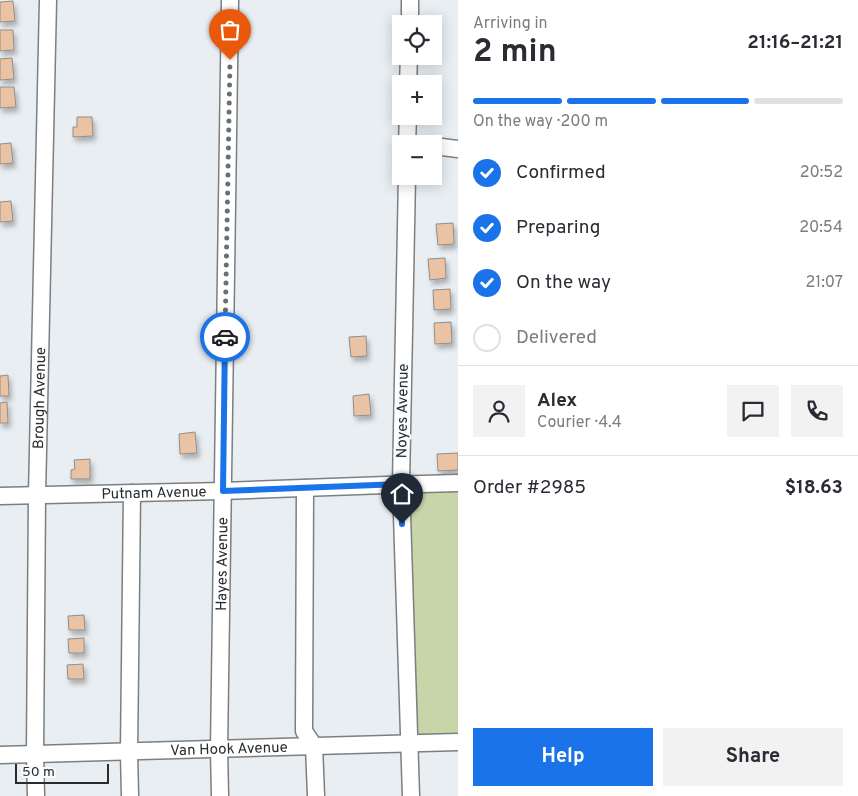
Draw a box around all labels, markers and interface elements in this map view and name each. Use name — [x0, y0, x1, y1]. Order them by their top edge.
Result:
pin — [209, 9, 251, 60]
text: Arriving in — [473, 14, 548, 34]
map controls — [392, 15, 442, 185]
button: locate — [392, 15, 442, 65]
icon: bag — [216, 16, 244, 44]
text: 21:16–21:21 — [747, 31, 843, 55]
text: 2 min — [473, 33, 557, 73]
button: + — [392, 75, 442, 125]
text: On the way · 200 m — [473, 112, 608, 132]
button: − — [392, 135, 442, 185]
icon: check — [473, 159, 501, 187]
text: Confirmed — [516, 161, 606, 185]
text: 20:52 — [800, 163, 843, 183]
icon: check — [473, 214, 501, 242]
text: Preparing — [516, 216, 600, 240]
text: 20:54 — [799, 218, 843, 238]
icon: check — [473, 269, 501, 297]
text: On the way — [516, 271, 611, 295]
text: 21:07 — [805, 273, 843, 293]
courier — [200, 312, 250, 362]
icon: car — [211, 323, 239, 351]
text: Delivered — [516, 326, 597, 350]
street label: Brough Avenue — [30, 347, 51, 449]
street label: Noyes Avenue — [393, 363, 414, 459]
button: person — [473, 385, 525, 437]
button: chat — [727, 385, 779, 437]
button: phone — [791, 385, 843, 437]
text: Alex — [537, 389, 577, 413]
text: Courier · 4.4 — [537, 413, 622, 433]
pin — [381, 473, 423, 524]
text: Order #2985 — [473, 476, 586, 500]
text: $18.63 — [785, 476, 843, 500]
icon: home — [388, 480, 416, 508]
street label: Putnam Avenue — [101, 483, 207, 505]
street label: Hayes Avenue — [213, 517, 233, 611]
button: Help — [473, 728, 653, 786]
button: Share — [663, 728, 843, 786]
street label: Van Hook Avenue — [170, 739, 288, 761]
scale bar — [15, 761, 109, 784]
text: 50 m — [22, 764, 55, 781]

